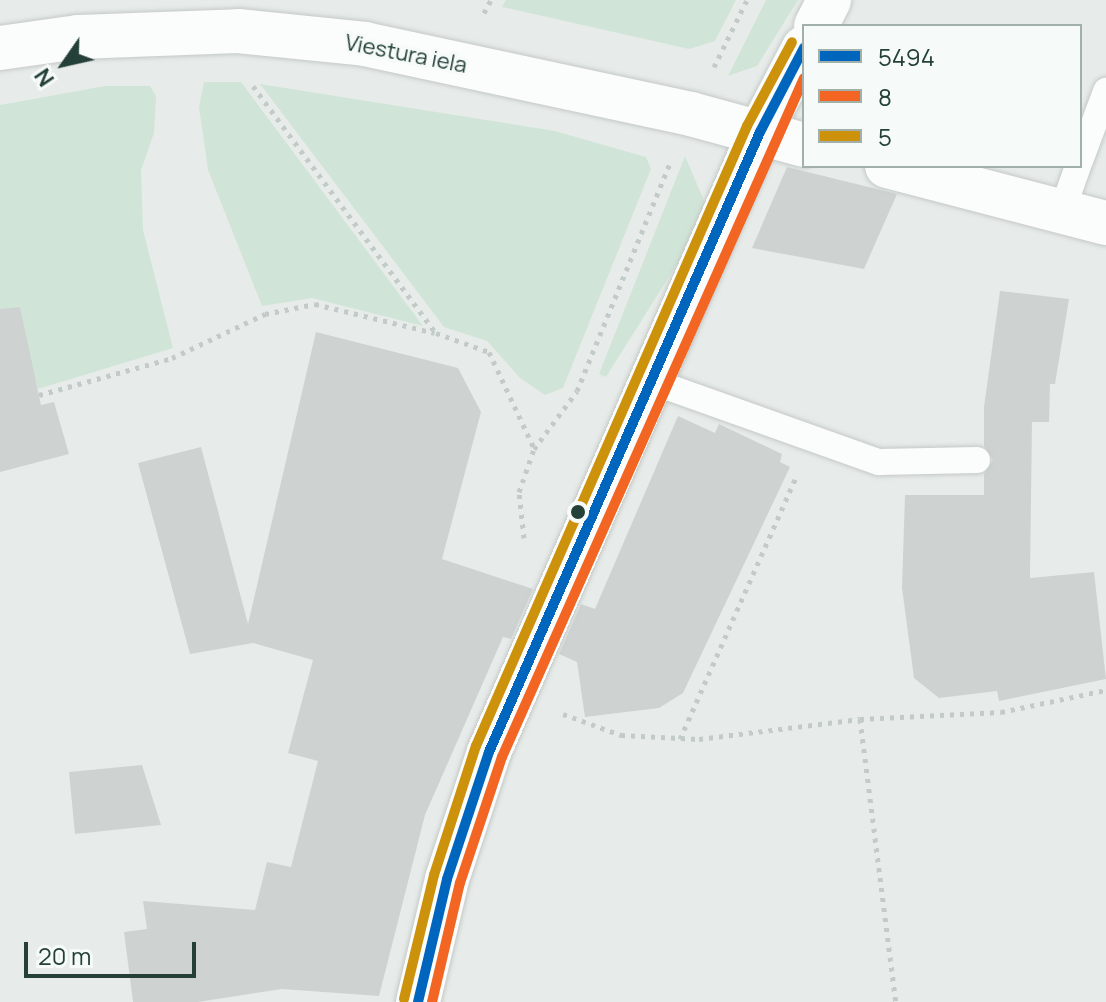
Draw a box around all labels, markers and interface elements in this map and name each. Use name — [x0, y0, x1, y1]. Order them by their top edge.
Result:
north arrow — [24, 24, 104, 104]
legend — [802, 24, 1082, 168]
street label: Viestura iela — [343, 29, 469, 79]
text: 5494 — [878, 40, 935, 73]
text: N — [27, 62, 61, 92]
text: 8 — [878, 80, 892, 113]
text: 5 — [878, 120, 892, 153]
unlabelled marker — [570, 504, 586, 520]
scale bar — [28, 926, 200, 976]
text: 20 m — [38, 939, 91, 972]

